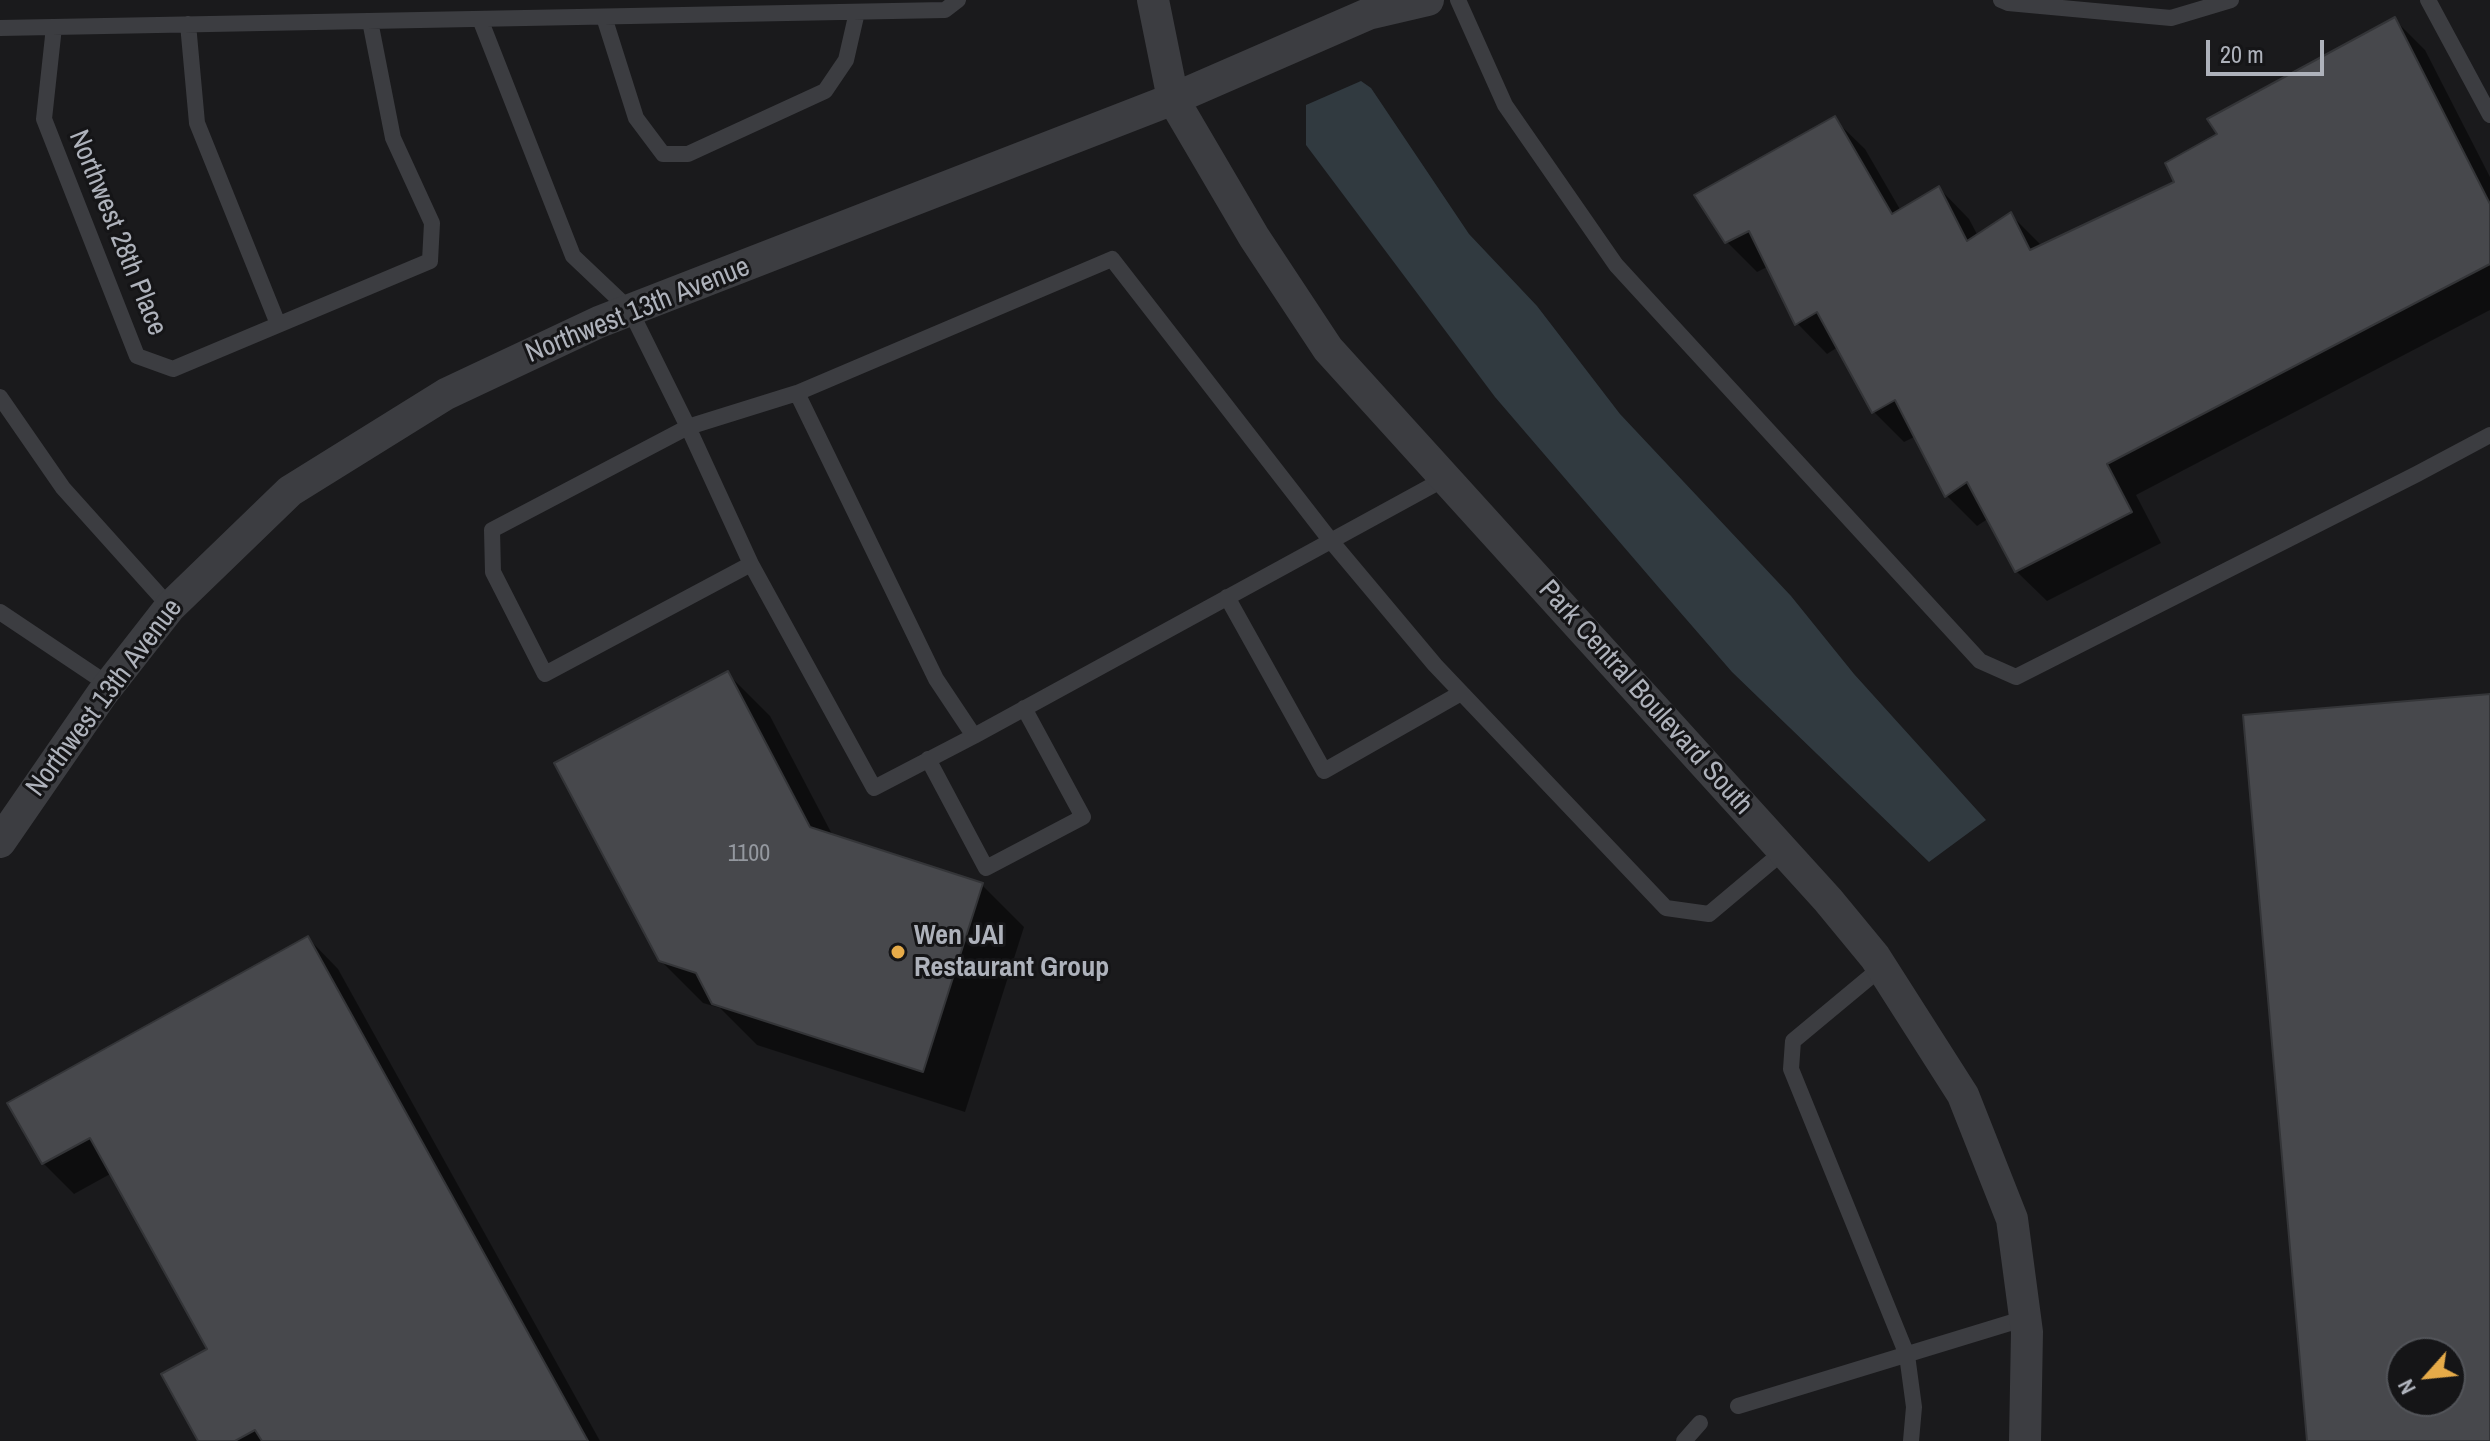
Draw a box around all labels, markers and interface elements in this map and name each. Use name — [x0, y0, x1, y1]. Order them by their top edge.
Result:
scale bar — [2210, 24, 2328, 74]
text: 20 m — [2220, 38, 2264, 70]
street label: Northwest 28th Place — [61, 126, 173, 340]
street label: Northwest 13th Avenue — [521, 251, 755, 371]
street label: Park Central Boulevard South — [1531, 574, 1759, 822]
street label: Northwest 13th Avenue — [20, 593, 190, 803]
house number: 1100 — [728, 841, 770, 869]
place label: Wen JAI Restaurant Group — [914, 919, 1109, 985]
marker: Wen JAI Restaurant Group — [889, 943, 907, 961]
north arrow — [2386, 1337, 2466, 1417]
text: N — [2390, 1374, 2423, 1400]

